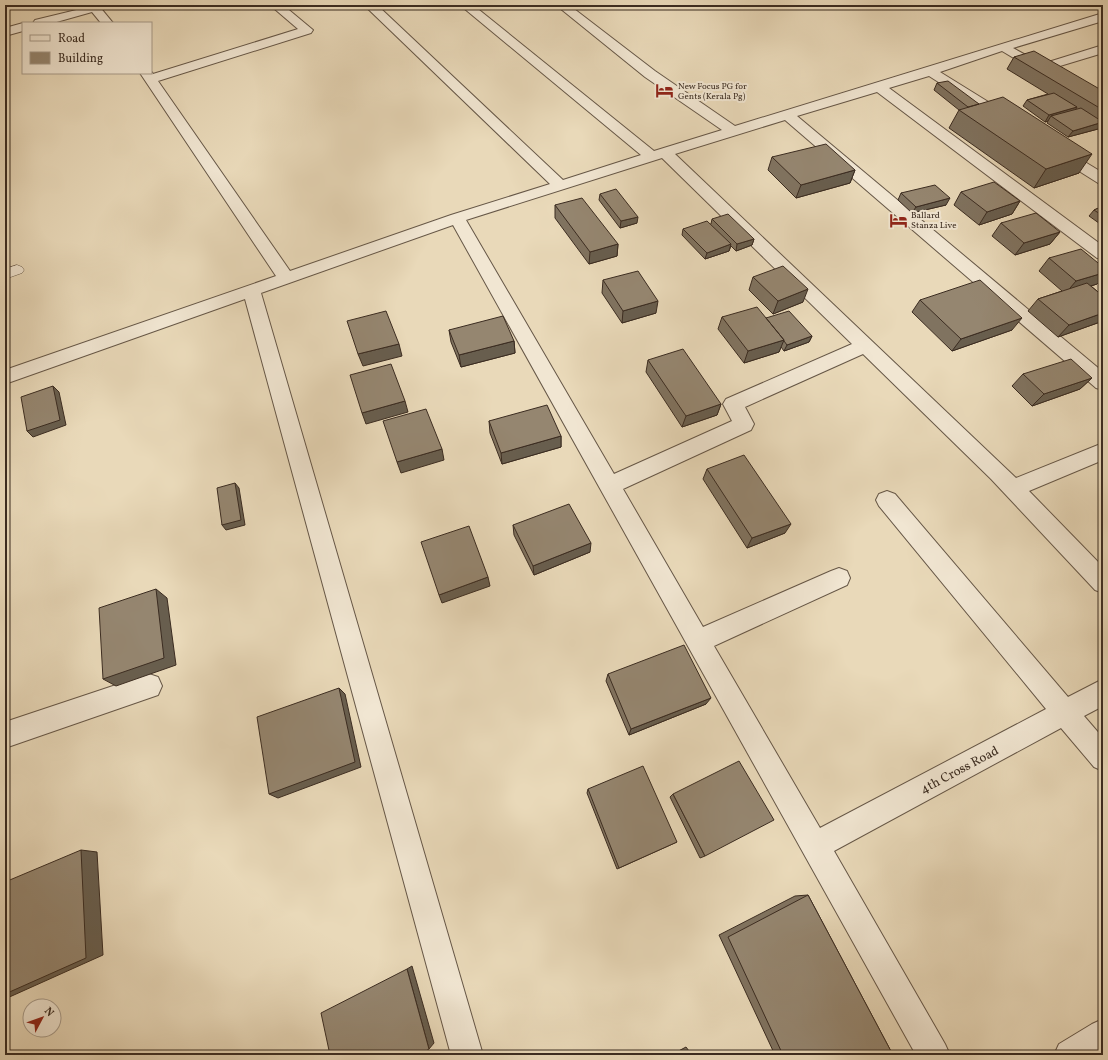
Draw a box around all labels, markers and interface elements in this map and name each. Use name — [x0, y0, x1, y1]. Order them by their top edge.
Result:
legend — [22, 22, 152, 74]
text: Road — [58, 31, 85, 47]
text: Building — [58, 51, 103, 67]
place label: New Focus PG for Gents (Kerala Pg) — [678, 80, 747, 103]
hotel icon: New Focus PG for Gents (Kerala Pg) — [655, 81, 675, 101]
place label: Ballard Stanza Live — [911, 209, 956, 232]
hotel icon: Ballard Stanza Live — [888, 210, 908, 230]
street label: 4th Cross Road — [917, 742, 1002, 799]
north arrow — [22, 998, 62, 1038]
text: N — [40, 1004, 57, 1020]

